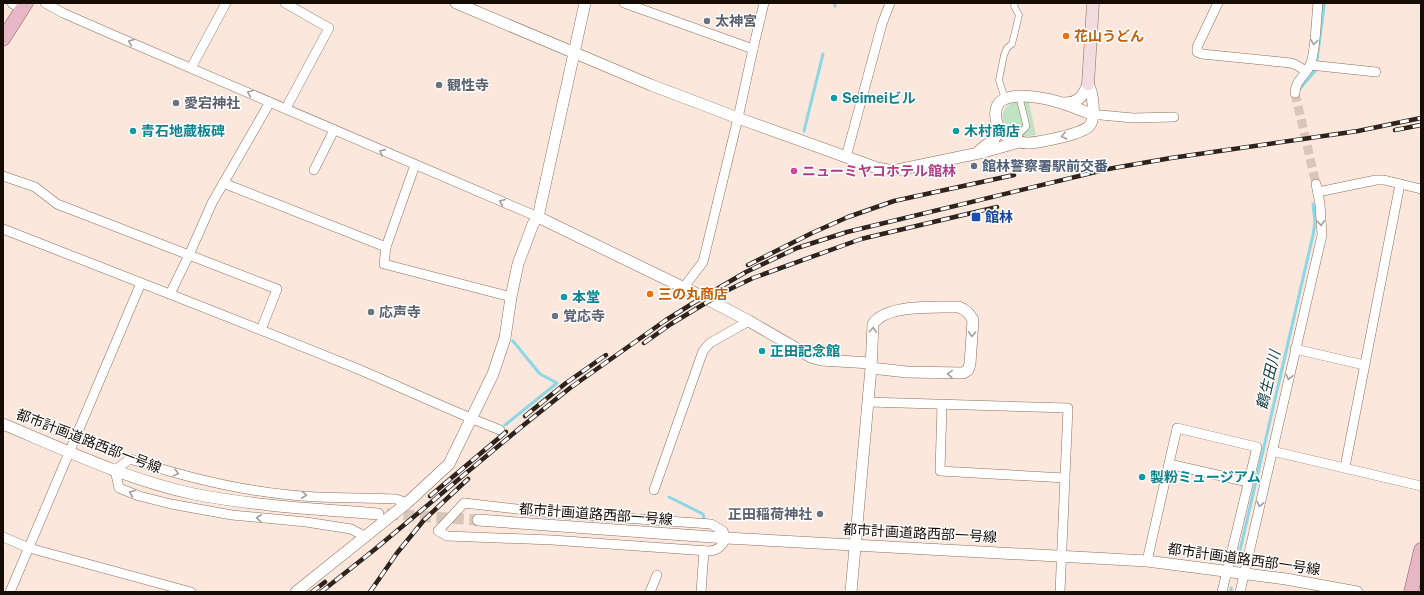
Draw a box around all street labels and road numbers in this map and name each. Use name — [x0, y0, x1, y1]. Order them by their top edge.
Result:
street label: 都市計画道路西部一号線 — [14, 406, 164, 476]
street label: 都市計画道路西部一号線 — [519, 501, 673, 527]
street label: 都市計画道路西部一号線 — [843, 521, 997, 545]
street label: 都市計画道路西部一号線 — [1167, 540, 1321, 578]

